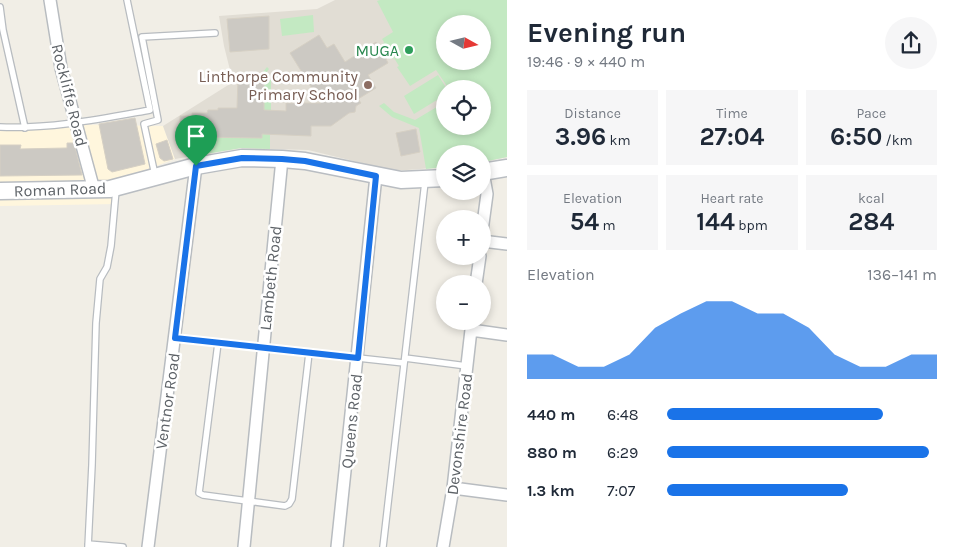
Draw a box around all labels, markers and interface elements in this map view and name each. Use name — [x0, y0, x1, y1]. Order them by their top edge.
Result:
north arrow — [436, 15, 491, 70]
map controls — [436, 15, 491, 330]
text: Evening run — [527, 16, 686, 49]
button: share — [885, 17, 937, 69]
place label: MUGA — [356, 41, 399, 60]
street label: Rockliffe Road — [48, 42, 91, 148]
marker: MUGA — [403, 44, 415, 56]
text: 19:46 · 9 × 440 m — [527, 52, 645, 71]
place label: Linthorpe Community Primary School — [198, 67, 359, 104]
marker: Linthorpe Community Primary School — [362, 79, 374, 91]
button: locate — [436, 80, 491, 135]
text: Distance — [564, 105, 621, 122]
text: Time — [716, 105, 748, 122]
text: Pace — [856, 105, 886, 122]
pin — [175, 115, 217, 166]
icon: arrive — [182, 122, 210, 150]
text: 3.96 — [555, 122, 606, 151]
text: 27:04 — [699, 122, 764, 151]
text: 6:50 — [830, 122, 882, 151]
text: km — [606, 132, 631, 149]
text: /km — [882, 132, 913, 149]
button: layers — [436, 145, 491, 200]
street label: Roman Road — [13, 178, 107, 201]
text: Elevation — [563, 190, 622, 207]
text: Heart rate — [700, 190, 764, 207]
text: kcal — [858, 190, 885, 207]
text: 54 — [570, 207, 599, 236]
text: 144 — [696, 207, 735, 236]
text: 284 — [848, 207, 894, 236]
button: + — [436, 210, 491, 265]
text: m — [599, 217, 616, 234]
text: bpm — [735, 217, 768, 234]
street label: Lambeth Road — [256, 225, 285, 331]
text: Elevation — [527, 265, 595, 284]
text: 136–141 m — [867, 265, 937, 284]
button: − — [436, 275, 491, 330]
street label: Ventnor Road — [151, 352, 184, 451]
street label: Devonshire Road — [443, 372, 476, 496]
street label: Queens Road — [337, 373, 366, 469]
text: 440 m — [527, 405, 575, 424]
text: 6:48 — [607, 405, 639, 424]
text: 880 m — [527, 443, 577, 462]
text: 6:29 — [607, 443, 638, 462]
text: 1.3 km — [527, 481, 575, 500]
text: 7:07 — [607, 481, 635, 500]

